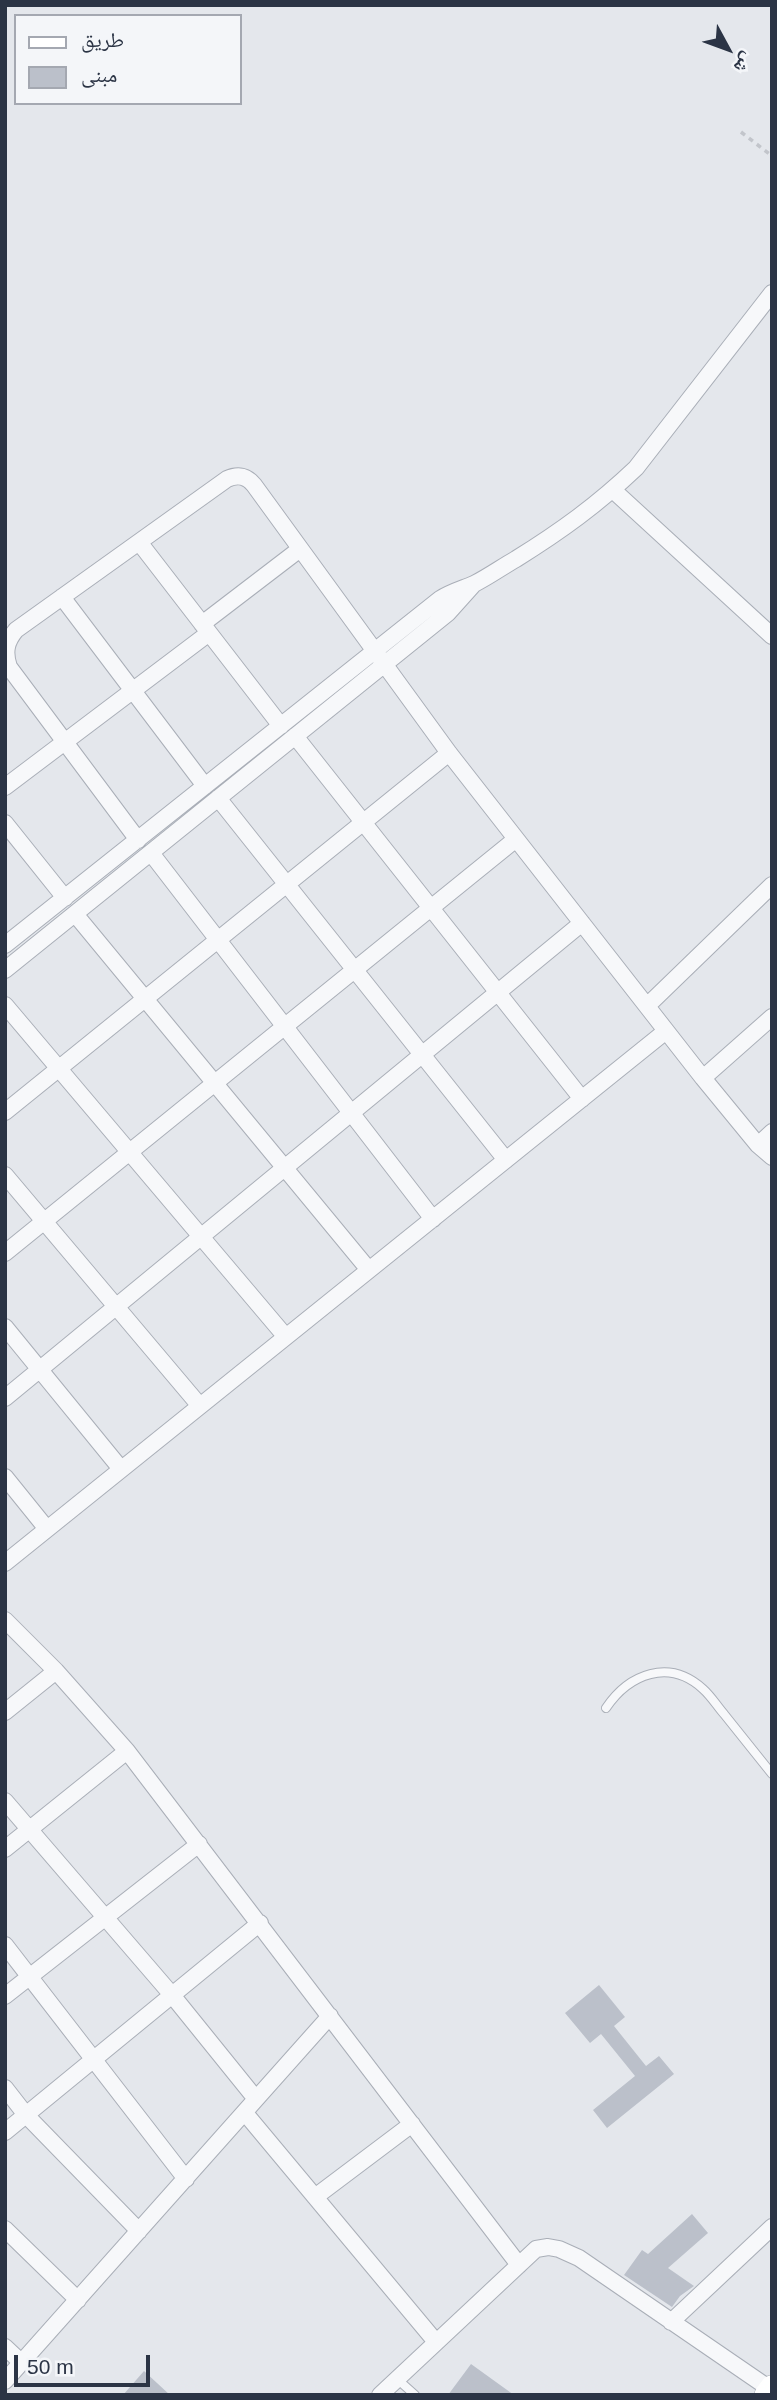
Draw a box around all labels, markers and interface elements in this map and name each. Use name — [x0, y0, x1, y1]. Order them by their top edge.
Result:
legend — [14, 14, 242, 105]
north arrow — [693, 14, 763, 84]
text: طريق — [81, 28, 124, 51]
text: ش — [730, 49, 759, 78]
text: مبنى — [81, 63, 117, 86]
scale bar — [18, 2340, 154, 2384]
text: 50 m — [27, 2355, 74, 2378]

